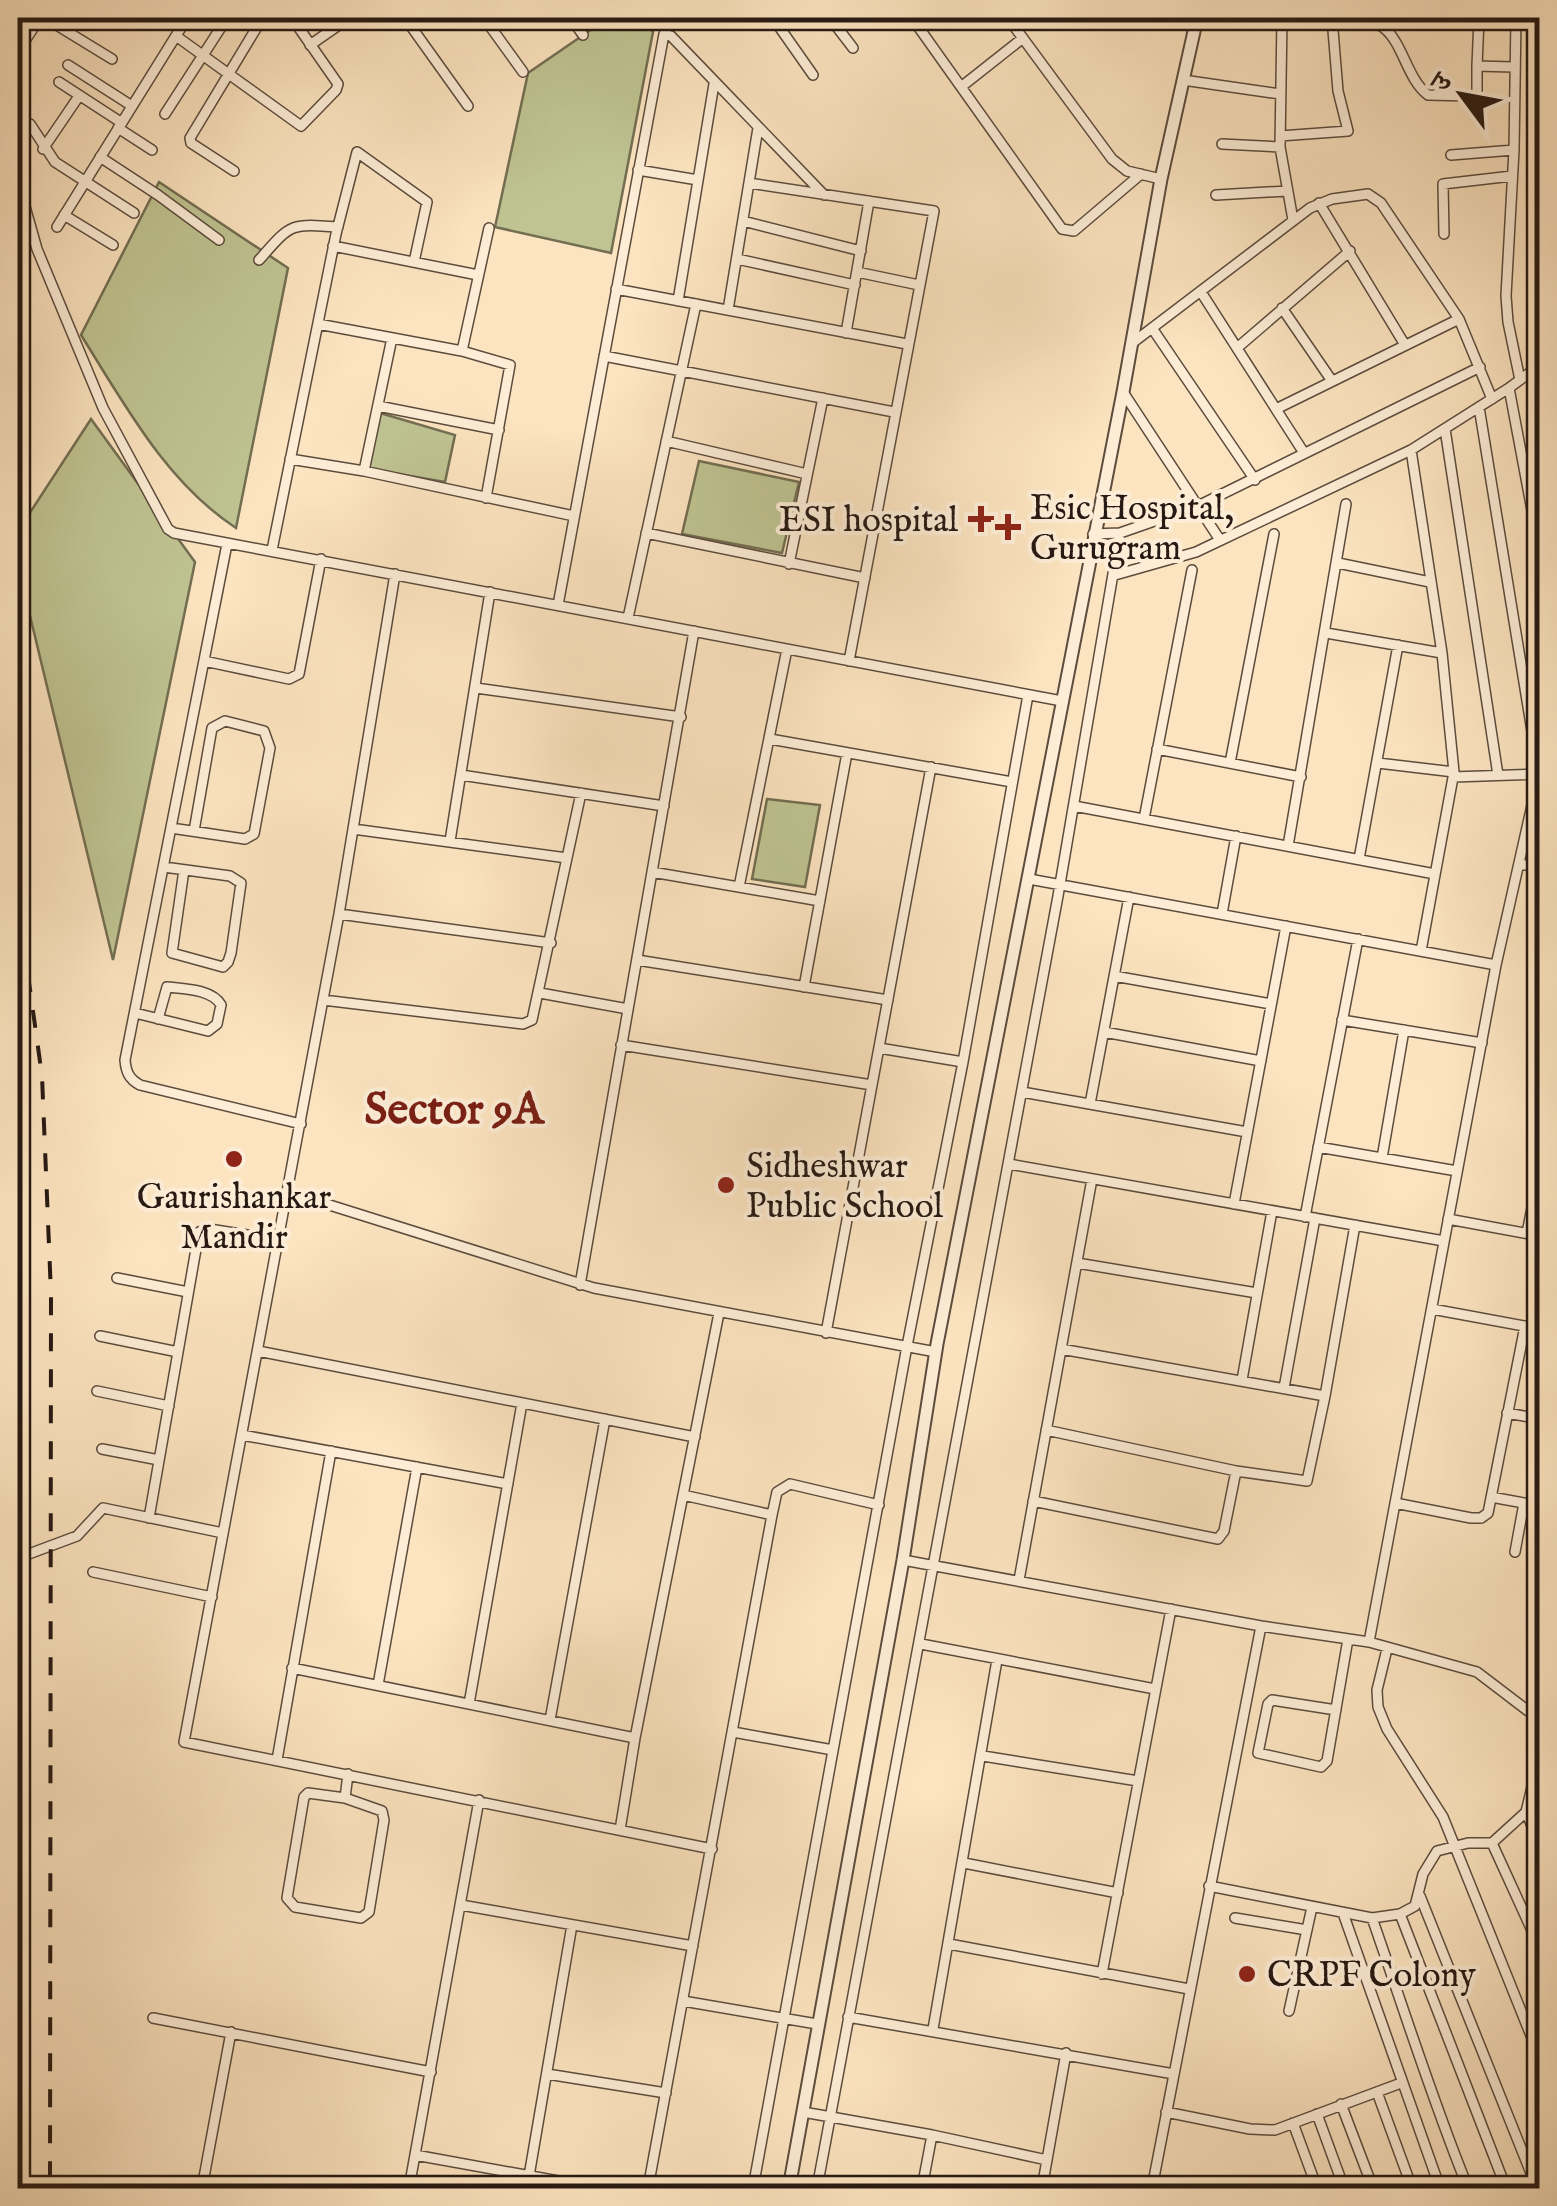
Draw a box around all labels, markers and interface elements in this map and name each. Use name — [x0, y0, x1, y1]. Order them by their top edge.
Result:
north arrow — [1412, 45, 1512, 145]
text: उ — [1423, 66, 1462, 100]
place label: Esic Hospital, Gurugram — [1030, 487, 1234, 572]
place label: ESI hospital — [779, 499, 958, 544]
marker: ESI hospital — [968, 506, 994, 532]
marker: Esic Hospital, Gurugram — [995, 514, 1021, 540]
district label: Sector 9A — [365, 1082, 546, 1139]
place label: Sidheshwar Public School — [746, 1145, 943, 1230]
marker: Gaurishankar Mandir — [223, 1148, 245, 1170]
marker: Sidheshwar Public School — [715, 1174, 737, 1196]
place label: Gaurishankar Mandir — [137, 1176, 332, 1261]
place label: CRPF Colony — [1267, 1954, 1477, 1999]
marker: CRPF Colony — [1236, 1963, 1258, 1985]

